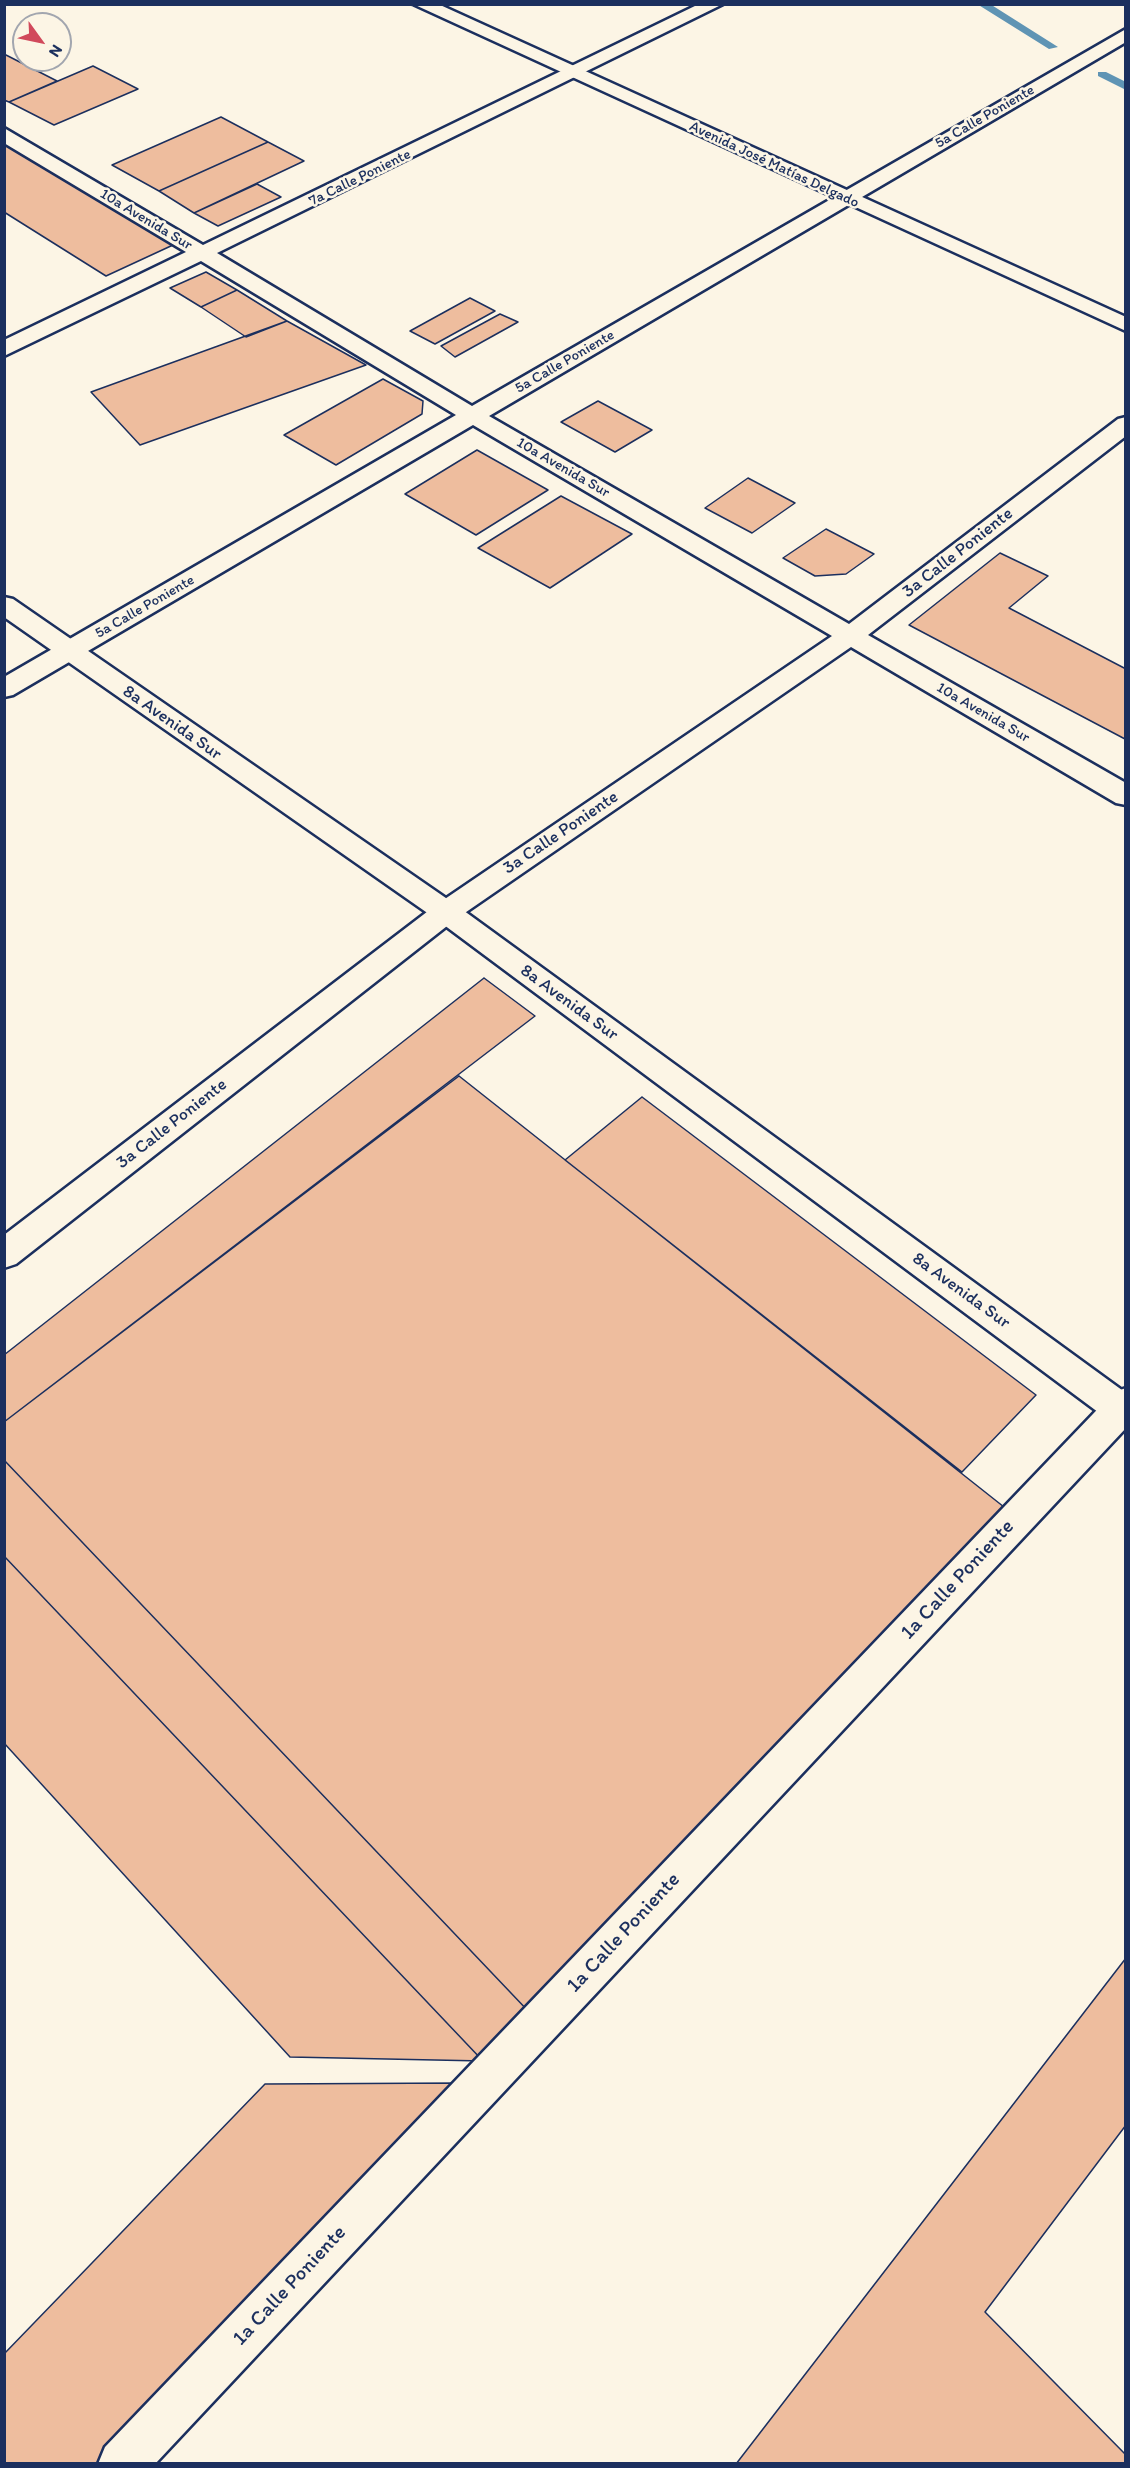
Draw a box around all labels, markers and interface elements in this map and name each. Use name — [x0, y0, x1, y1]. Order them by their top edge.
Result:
north arrow — [12, 12, 72, 72]
text: N — [45, 41, 67, 61]
street label: 5a Calle Poniente — [932, 81, 1038, 153]
street label: Avenida José Matías Delgado — [686, 118, 862, 212]
street label: 7a Calle Poniente — [306, 146, 414, 210]
street label: 10a Avenida Sur — [96, 185, 196, 255]
street label: 5a Calle Poniente — [512, 326, 618, 398]
street label: 10a Avenida Sur — [513, 434, 613, 502]
street label: 3a Calle Poniente — [898, 503, 1018, 603]
street label: 5a Calle Poniente — [92, 571, 198, 643]
street label: 10a Avenida Sur — [933, 679, 1033, 747]
street label: 8a Avenida Sur — [118, 681, 226, 765]
street label: 3a Calle Poniente — [499, 786, 623, 880]
street label: 8a Avenida Sur — [516, 960, 622, 1046]
street label: 3a Calle Poniente — [112, 1074, 232, 1174]
street label: 8a Avenida Sur — [908, 1248, 1014, 1334]
street label: 1a Calle Poniente — [896, 1515, 1020, 1645]
street label: 1a Calle Poniente — [562, 1868, 686, 1998]
street label: 1a Calle Poniente — [228, 2221, 352, 2351]

